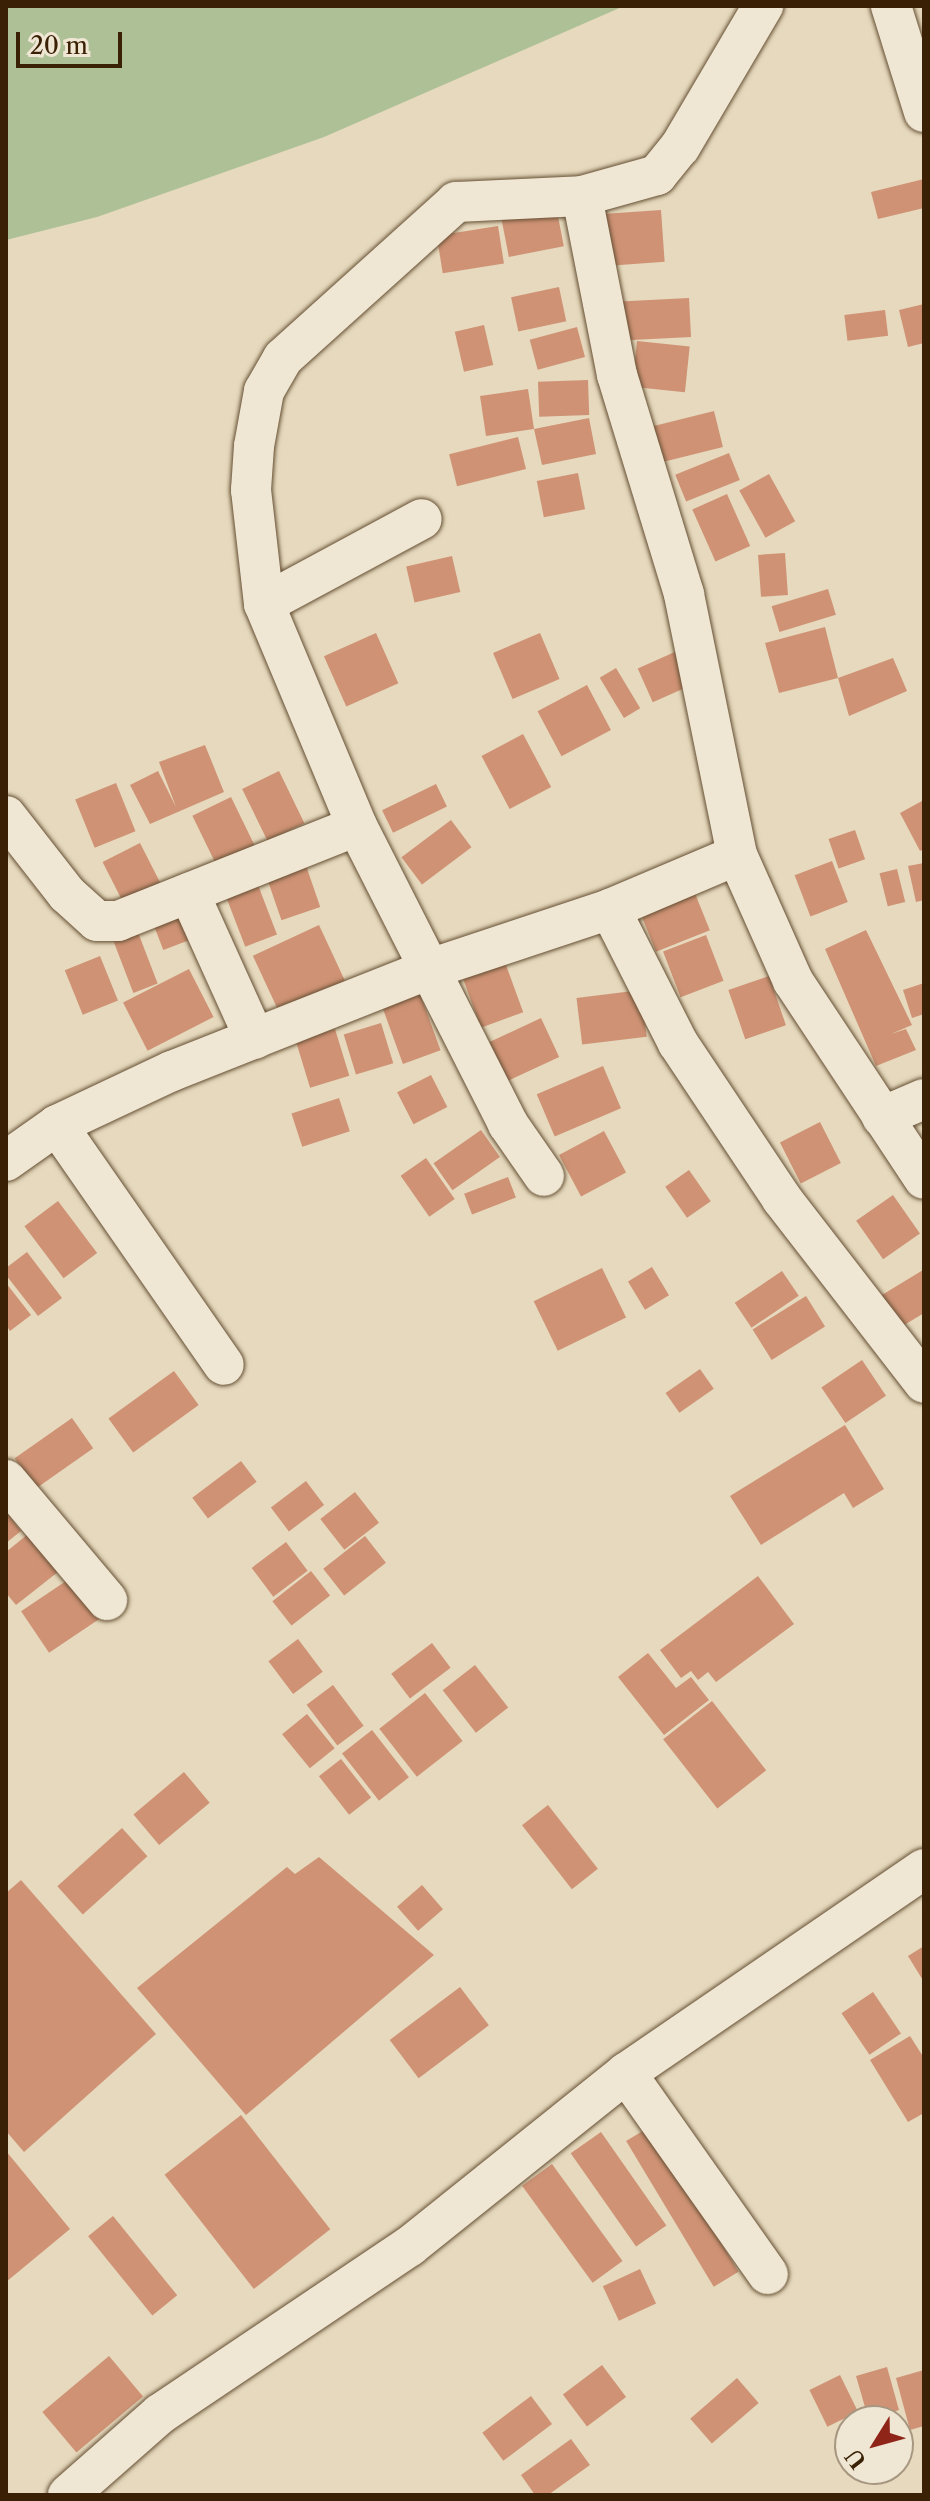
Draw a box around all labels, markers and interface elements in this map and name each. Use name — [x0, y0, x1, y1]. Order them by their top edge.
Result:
scale bar — [20, 16, 126, 66]
text: 20 m — [30, 31, 88, 60]
north arrow — [834, 2405, 914, 2485]
text: U — [840, 2443, 872, 2474]

